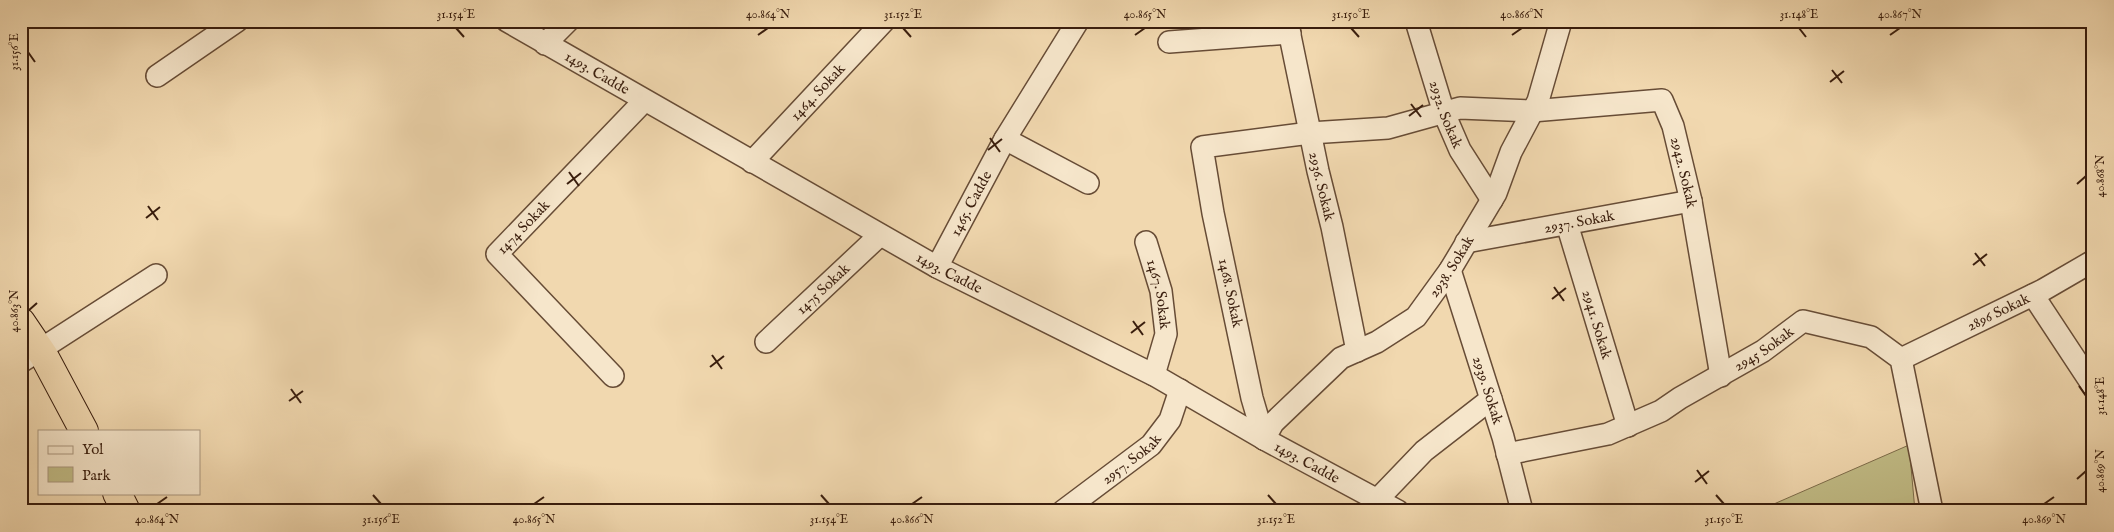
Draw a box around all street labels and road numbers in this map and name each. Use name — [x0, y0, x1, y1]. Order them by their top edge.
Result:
street label: 1493. Cadde — [561, 47, 633, 99]
street label: 1464. Sokak — [787, 59, 850, 125]
street label: 2932. Sokak — [1425, 78, 1467, 152]
street label: 2942. Sokak — [1666, 135, 1701, 211]
street label: 2936. Sokak — [1304, 150, 1339, 224]
street label: 1465. Cadde — [946, 168, 996, 240]
street label: 1474 Sokak — [493, 195, 555, 258]
street label: 2937. Sokak — [1543, 206, 1617, 238]
street label: 2938. Sokak — [1424, 231, 1479, 301]
street label: 1493. Cadde — [913, 248, 985, 298]
street label: 1467. Sokak — [1142, 257, 1174, 331]
street label: 1468. Sokak — [1214, 257, 1247, 330]
street label: 1475 Sokak — [792, 259, 855, 319]
street label: 2941. Sokak — [1577, 288, 1617, 362]
street label: 2896 Sokak — [1964, 289, 2034, 336]
street label: 2945 Sokak — [1731, 322, 1798, 375]
street label: 2939. Sokak — [1468, 354, 1508, 428]
street label: 2957. Sokak — [1098, 430, 1166, 489]
street label: 1493. Cadde — [1271, 437, 1343, 488]

